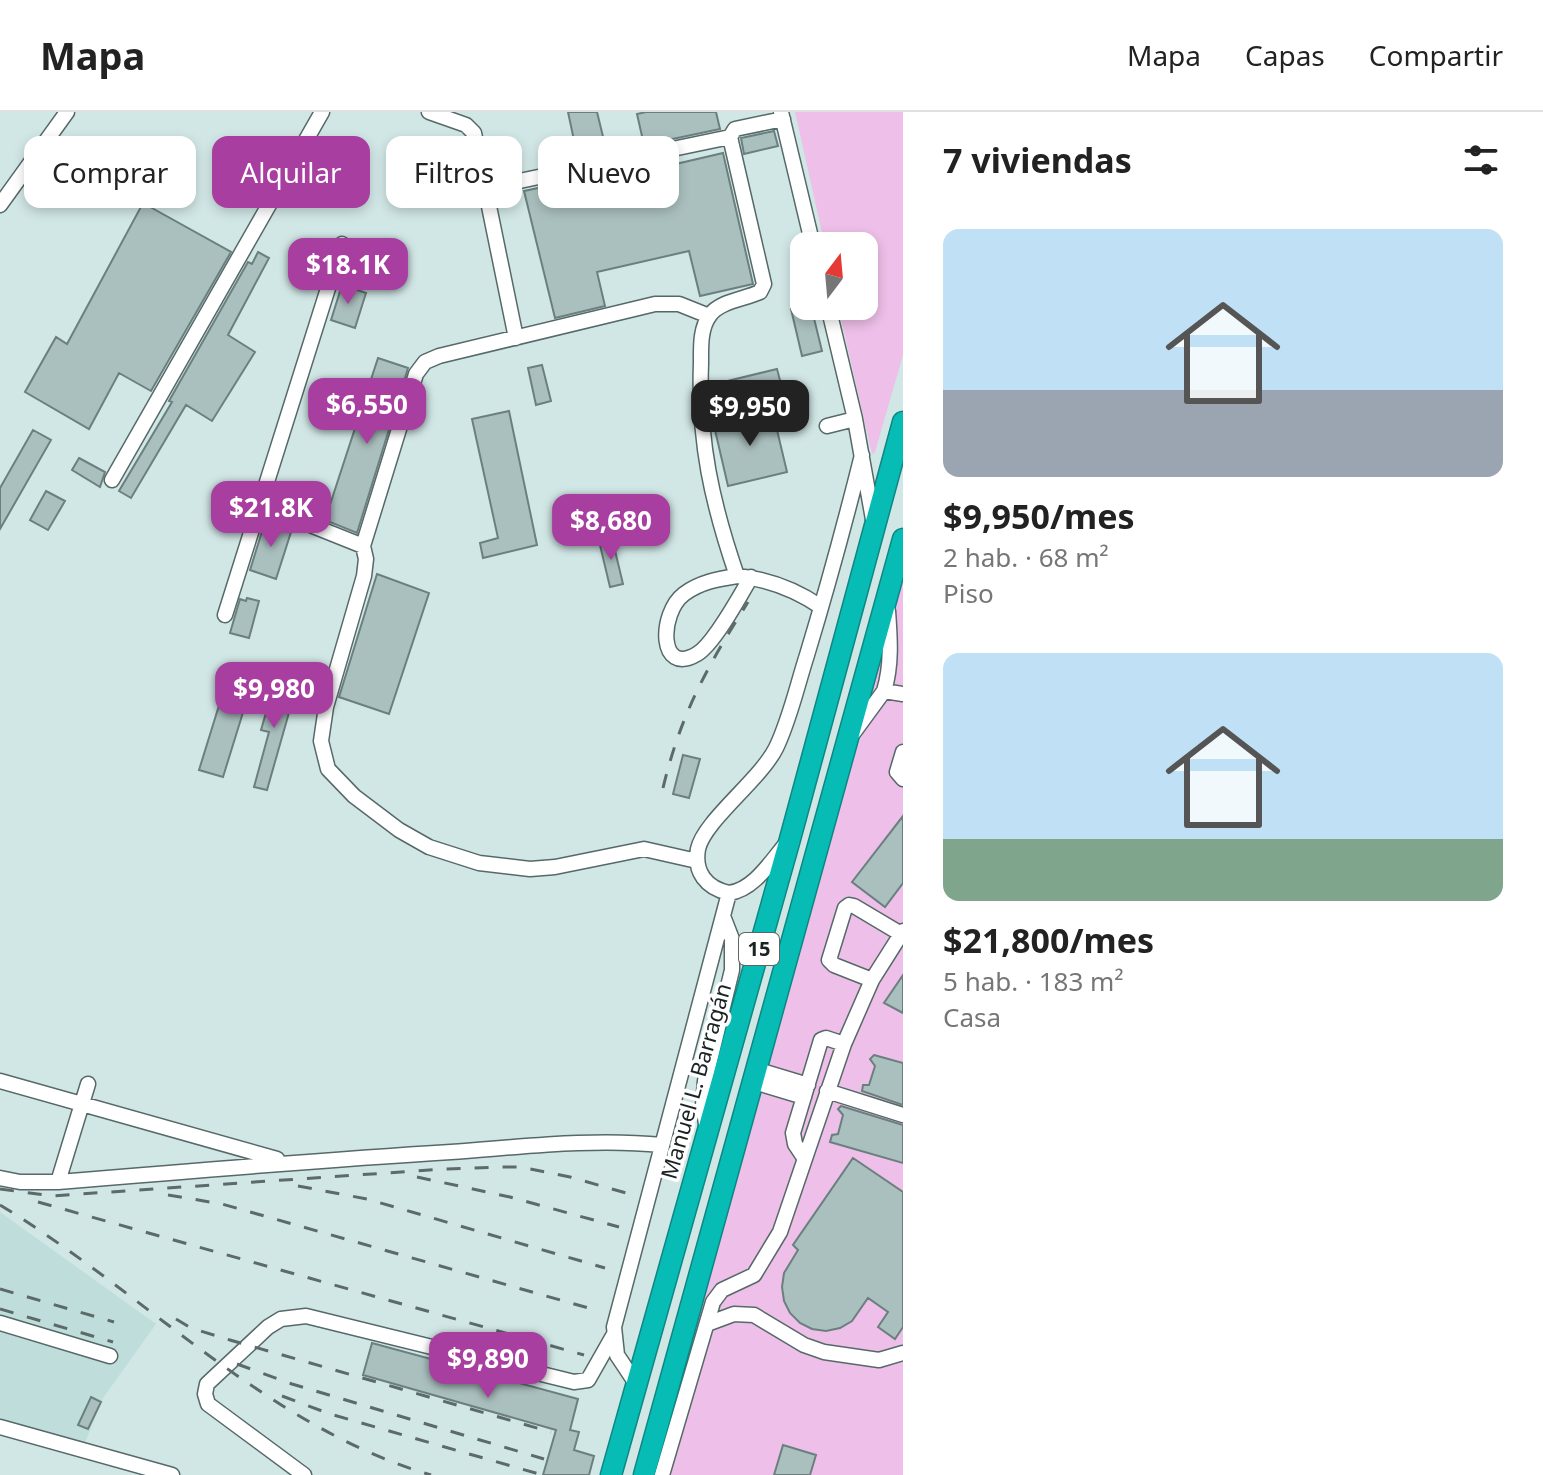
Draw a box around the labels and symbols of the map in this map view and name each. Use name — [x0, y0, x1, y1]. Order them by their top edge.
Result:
north arrow — [790, 232, 878, 320]
pin: $18.1K — [283, 238, 413, 306]
pin: $6,550 — [302, 378, 432, 446]
pin: $9,950 — [685, 380, 815, 448]
pin: $21.8K — [206, 481, 336, 549]
pin: $8,680 — [546, 494, 676, 562]
pin: $9,980 — [209, 662, 339, 730]
road number: 15 — [739, 933, 779, 965]
street label: Manuel L. Barragán — [653, 979, 737, 1182]
pin: $9,890 — [423, 1332, 553, 1400]

